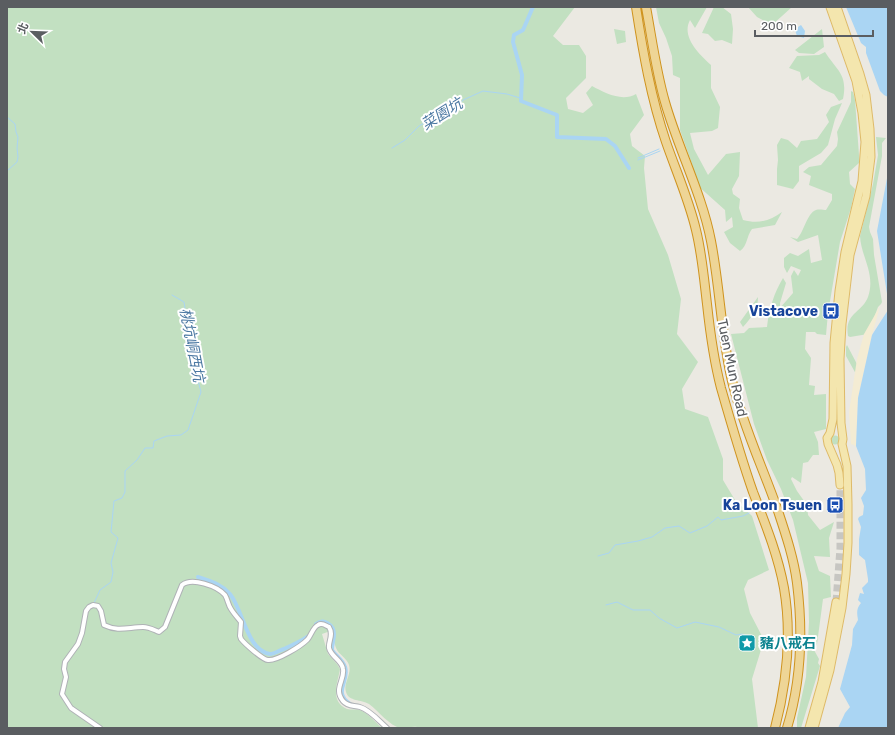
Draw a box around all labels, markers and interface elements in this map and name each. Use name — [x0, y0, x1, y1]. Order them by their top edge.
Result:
north arrow — [12, 12, 52, 52]
scale bar — [755, 12, 873, 38]
text: 200 m — [761, 19, 797, 33]
text: 北 — [15, 21, 31, 36]
water label: 菜園坑 — [418, 93, 468, 134]
bus stop icon: Vistacove — [821, 301, 841, 321]
place label: Vistacove — [749, 303, 818, 320]
water label: 桃坑峒西坑 — [176, 306, 208, 385]
street label: Tuen Mun Road — [713, 317, 751, 419]
bus stop icon: Ka Loon Tsuen — [825, 495, 845, 515]
place label: Ka Loon Tsuen — [723, 497, 822, 514]
place icon: 豬八戒石 — [737, 633, 757, 653]
place label: 豬八戒石 — [760, 635, 816, 652]

